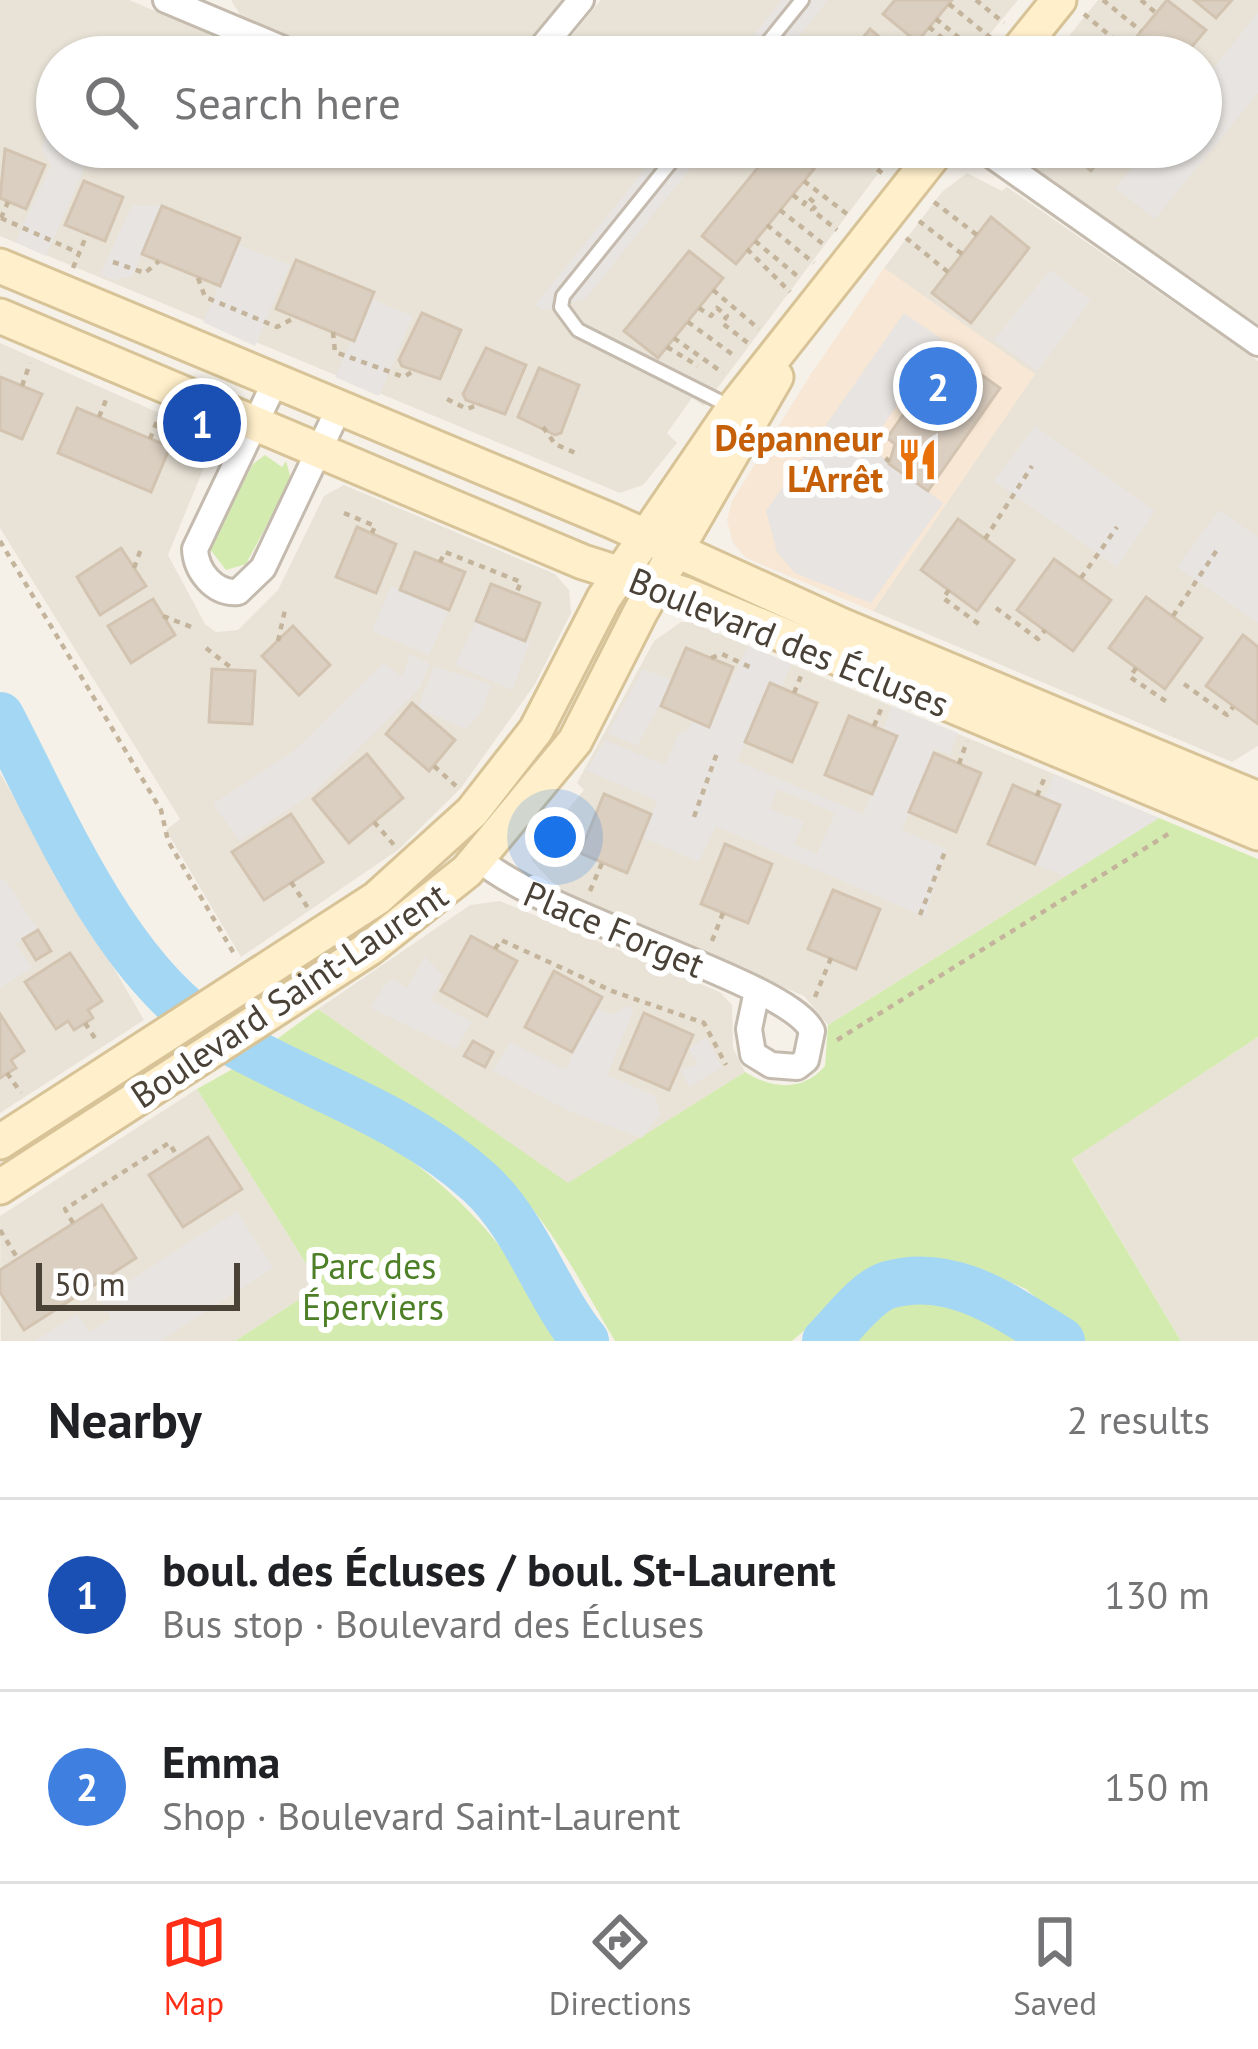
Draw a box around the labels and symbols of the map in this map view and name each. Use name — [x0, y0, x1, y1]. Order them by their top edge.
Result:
pin: 2 — [899, 341, 977, 431]
pin: 1 — [163, 378, 241, 468]
place label: Dépanneur L'Arrêt — [715, 414, 883, 502]
restaurant icon: Dépanneur L'Arrêt — [894, 436, 940, 482]
street label: Boulevard des Écluses — [622, 556, 956, 727]
your location — [525, 807, 585, 867]
street label: Place Forget — [517, 869, 712, 988]
street label: Boulevard Saint-Laurent — [121, 871, 456, 1118]
park label: Parc des Éperviers — [302, 1242, 444, 1330]
scale bar — [36, 1257, 240, 1310]

